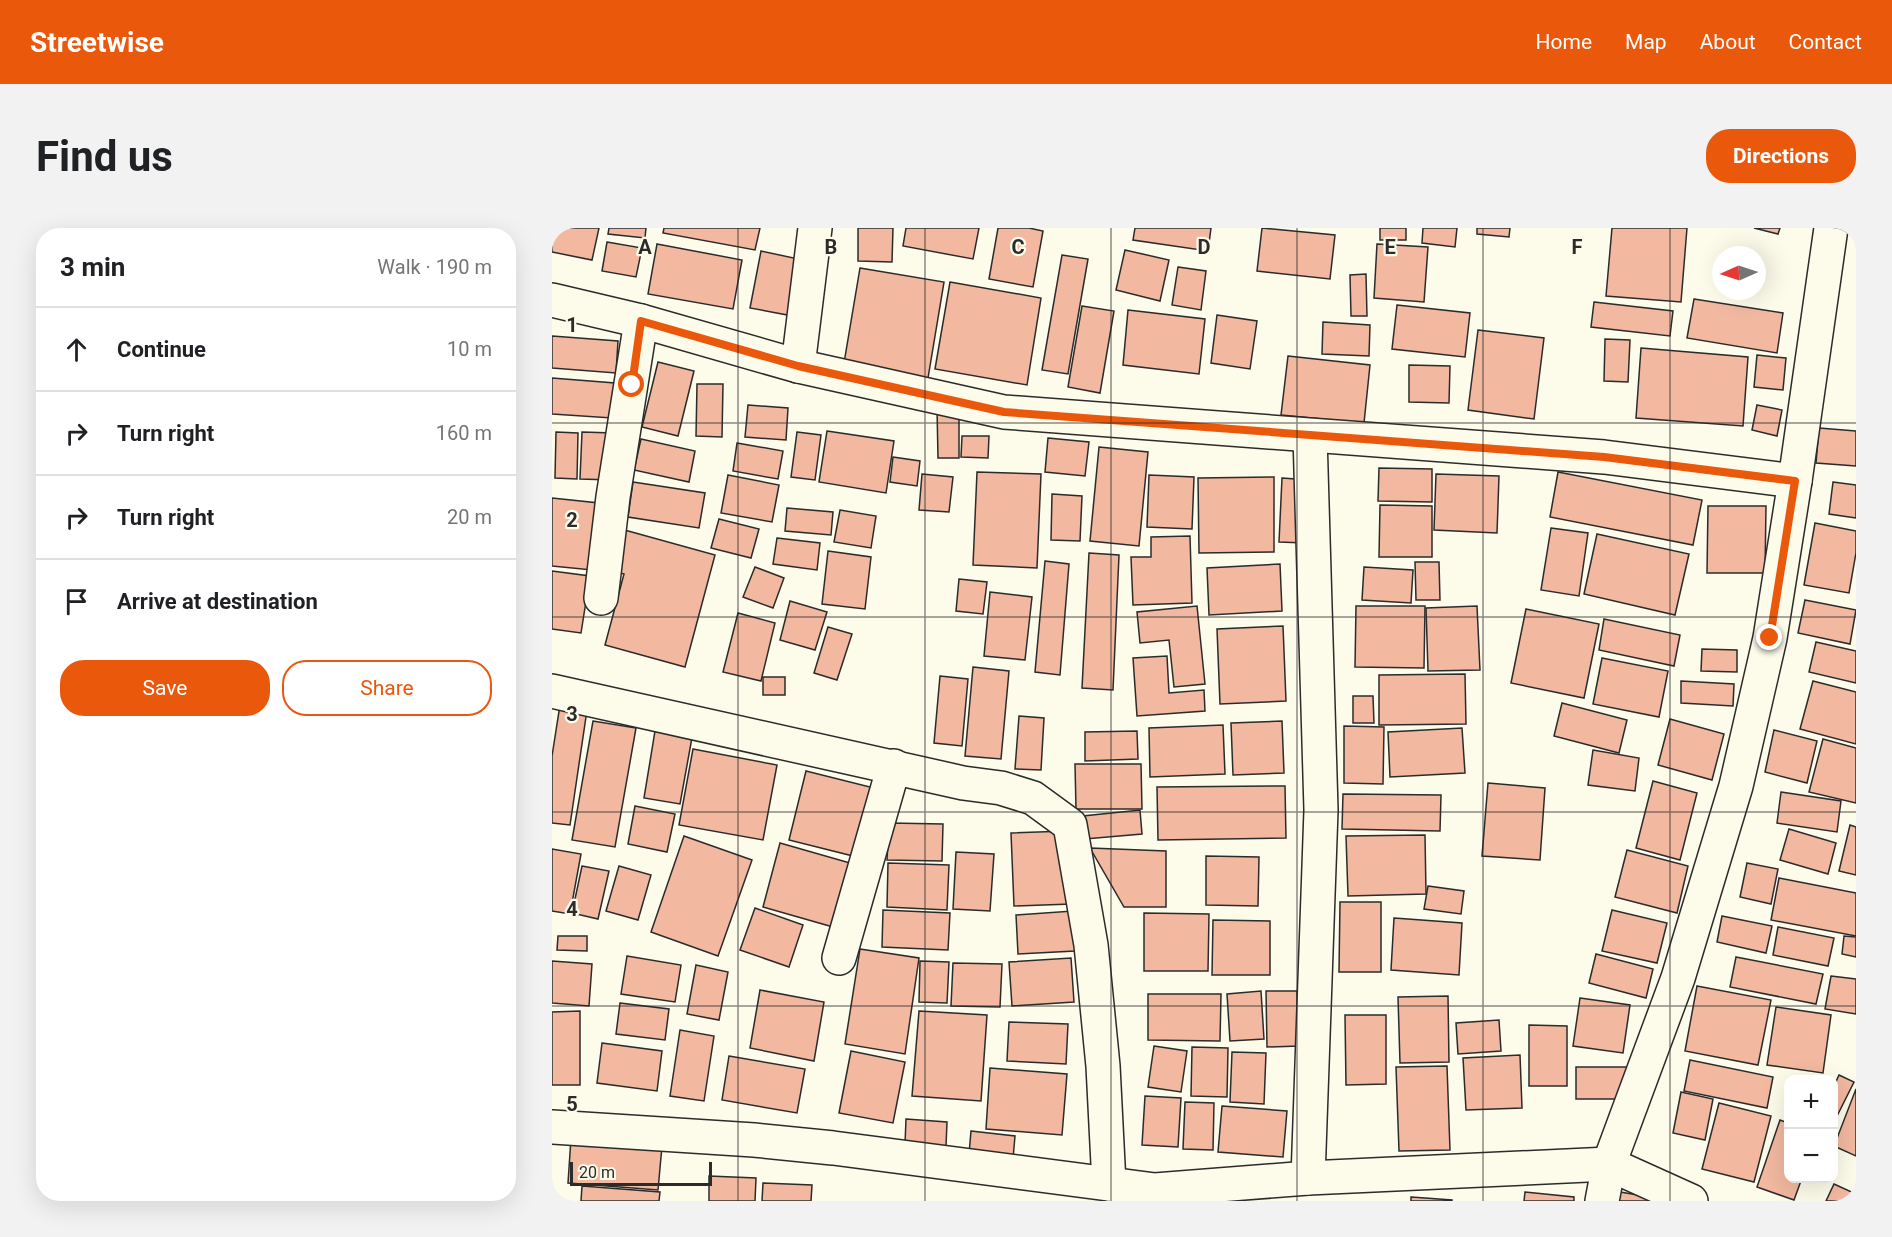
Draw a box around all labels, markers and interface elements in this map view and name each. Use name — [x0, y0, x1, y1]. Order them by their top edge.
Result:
text: Streetwise — [30, 26, 164, 59]
text: Home — [1536, 30, 1592, 54]
text: Map — [1625, 30, 1667, 54]
text: About — [1700, 30, 1756, 54]
text: Contact — [1789, 30, 1862, 54]
button: Directions — [1706, 129, 1856, 183]
text: Find us — [36, 132, 173, 181]
text: A — [638, 235, 652, 259]
text: B — [825, 235, 837, 259]
text: C — [1011, 235, 1025, 259]
text: D — [1198, 235, 1211, 259]
text: E — [1384, 235, 1396, 259]
text: F — [1572, 235, 1583, 259]
north arrow — [1712, 246, 1766, 300]
text: 3 min — [60, 252, 125, 282]
text: Walk · 190 m — [377, 255, 492, 279]
text: 1 — [566, 313, 578, 337]
icon: ahead — [60, 333, 93, 366]
text: Continue — [117, 337, 206, 362]
text: 10 m — [447, 337, 492, 361]
route start — [618, 371, 644, 397]
icon: right — [60, 417, 93, 450]
text: Turn right — [117, 421, 214, 446]
text: 160 m — [436, 421, 492, 445]
icon: right — [60, 501, 93, 534]
text: Turn right — [117, 505, 214, 530]
text: 20 m — [447, 505, 492, 529]
text: 2 — [566, 508, 578, 532]
icon: arrive — [60, 585, 93, 618]
text: Arrive at destination — [117, 589, 318, 614]
route end — [1756, 624, 1782, 650]
button: Save — [60, 660, 270, 716]
button: Share — [282, 660, 492, 716]
text: 3 — [566, 702, 578, 726]
text: 4 — [566, 897, 578, 921]
map controls — [1784, 1075, 1838, 1183]
button: + — [1784, 1075, 1838, 1129]
text: 5 — [566, 1092, 578, 1116]
button: − — [1784, 1129, 1838, 1183]
scale bar — [570, 1159, 712, 1186]
text: 20 m — [579, 1163, 615, 1182]

